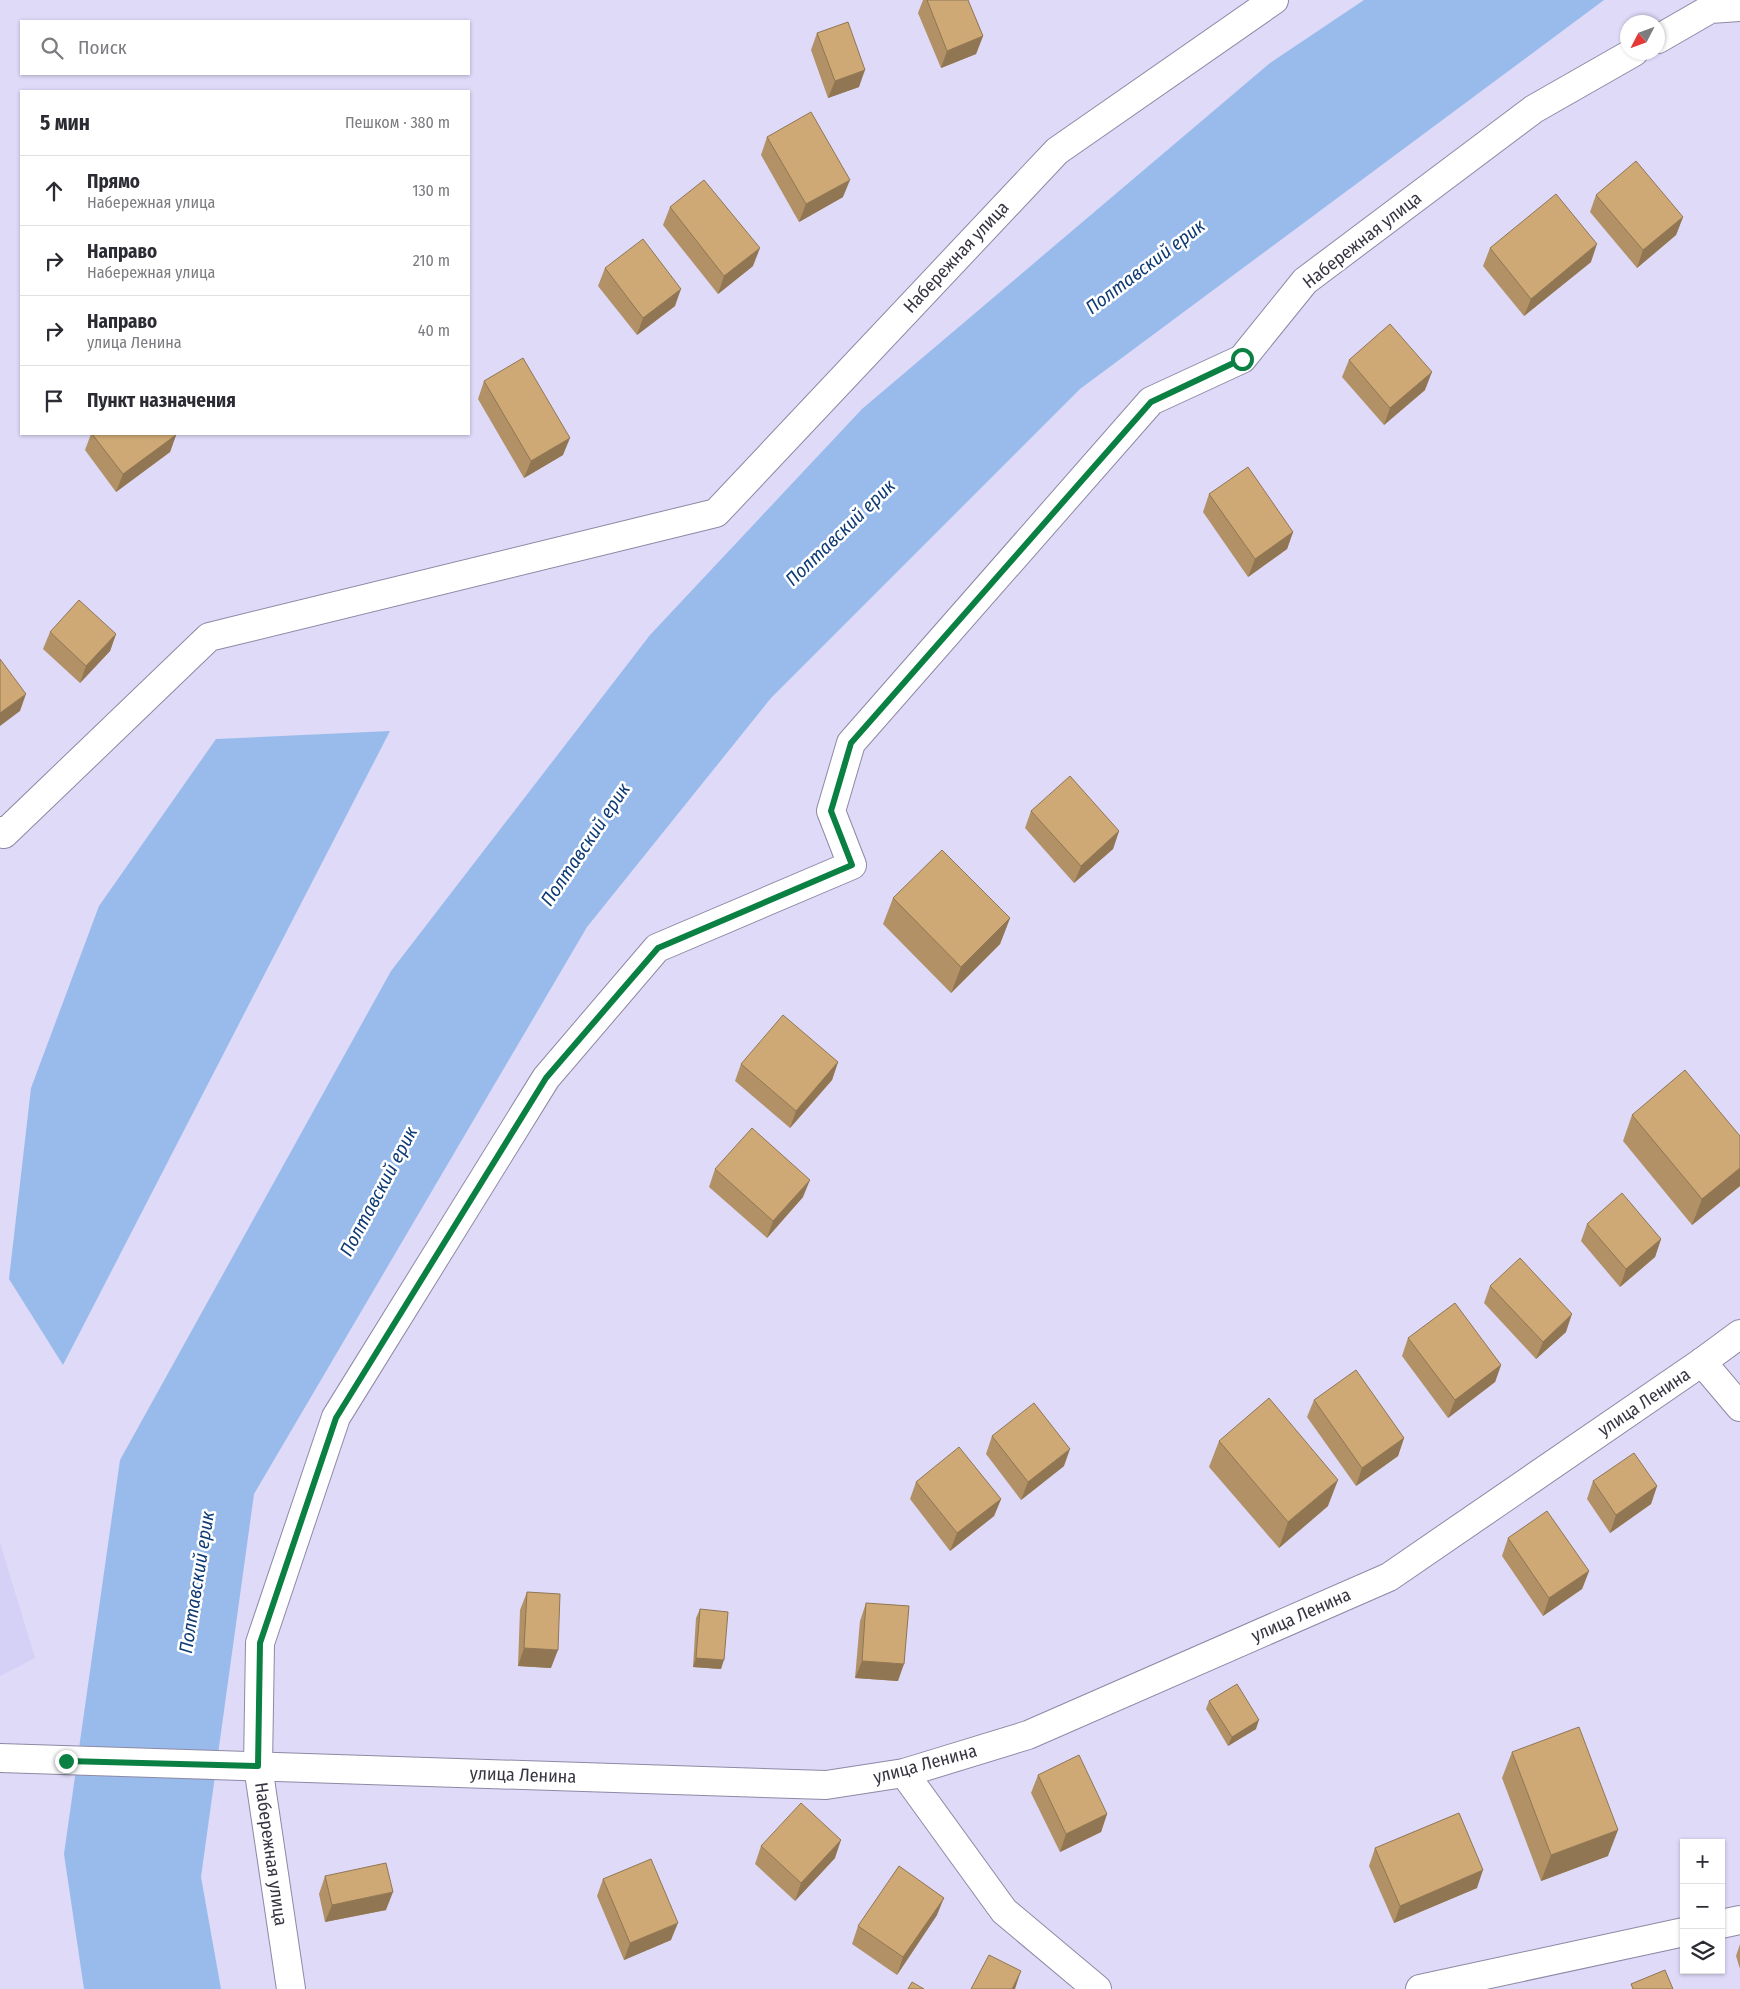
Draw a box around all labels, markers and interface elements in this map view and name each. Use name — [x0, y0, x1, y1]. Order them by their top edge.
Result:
north arrow — [1620, 15, 1665, 60]
search box — [20, 20, 470, 75]
icon: search — [38, 34, 66, 62]
text: Поиск — [78, 36, 127, 59]
text: 5 мин — [40, 110, 90, 136]
text: Пешком · 380 m — [345, 113, 450, 132]
text: Прямо — [87, 170, 140, 193]
icon: ahead — [40, 177, 68, 205]
text: 130 m — [412, 181, 450, 200]
street label: Набережная улица — [1298, 187, 1426, 293]
text: Набережная улица — [87, 193, 215, 212]
street label: Набережная улица — [899, 197, 1013, 317]
water label: Полтавский ерик — [1081, 214, 1210, 319]
text: Направо — [87, 240, 157, 263]
icon: right — [40, 247, 68, 275]
text: 210 m — [413, 251, 450, 270]
text: Набережная улица — [87, 263, 215, 282]
text: Направо — [87, 310, 157, 333]
icon: right — [40, 317, 68, 345]
text: 40 m — [418, 321, 450, 340]
text: улица Ленина — [87, 333, 182, 352]
route start — [1231, 348, 1254, 371]
icon: arrive — [40, 387, 68, 415]
text: Пункт назначения — [87, 389, 236, 412]
water label: Полтавский ерик — [781, 474, 900, 591]
water label: Полтавский ерик — [536, 778, 635, 910]
water label: Полтавский ерик — [335, 1122, 422, 1260]
street label: улица Ленина — [1594, 1363, 1694, 1441]
water label: Полтавский ерик — [174, 1509, 219, 1655]
street label: улица Ленина — [1248, 1583, 1354, 1647]
street label: улица Ленина — [871, 1740, 979, 1788]
route end — [55, 1750, 78, 1773]
street label: улица Ленина — [469, 1762, 577, 1788]
street label: Набережная улица — [250, 1781, 292, 1927]
map controls — [1680, 1839, 1725, 1974]
button: + — [1680, 1839, 1725, 1884]
button: − — [1680, 1884, 1725, 1929]
button: layers — [1680, 1929, 1725, 1974]

